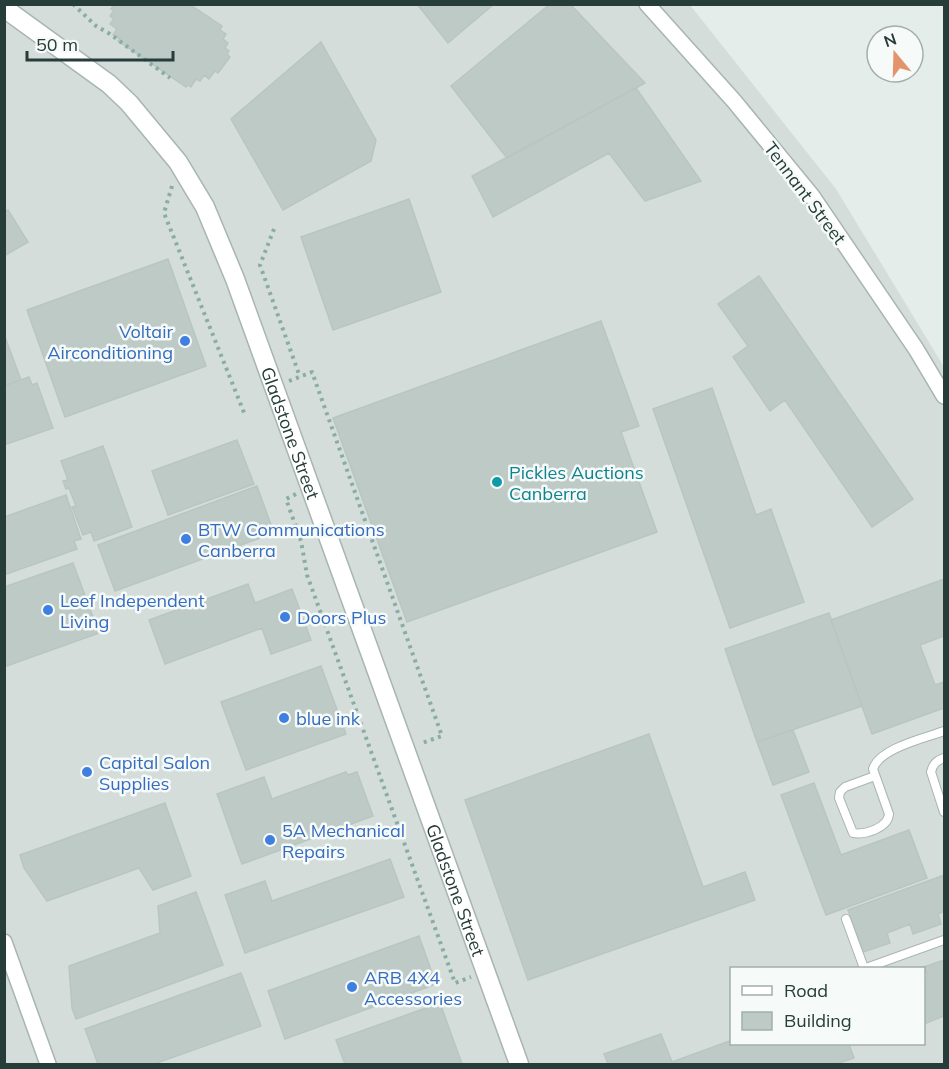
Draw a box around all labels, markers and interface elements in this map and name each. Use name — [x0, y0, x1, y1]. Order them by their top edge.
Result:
scale bar — [27, 24, 172, 62]
north arrow — [865, 24, 925, 84]
text: N — [881, 28, 899, 51]
text: 50 m — [36, 33, 78, 56]
street label: Tennant Street — [759, 137, 851, 249]
place label: Voltair Airconditioning — [47, 320, 173, 364]
marker: Voltair Airconditioning — [178, 334, 192, 348]
street label: Gladstone Street — [256, 363, 325, 502]
place label: Pickles Auctions Canberra — [509, 461, 644, 505]
marker: Pickles Auctions Canberra — [490, 475, 504, 489]
place label: BTW Communications Canberra — [198, 518, 385, 562]
marker: BTW Communications Canberra — [179, 532, 193, 546]
place label: Leef Independent Living — [60, 589, 204, 633]
marker: Leef Independent Living — [41, 603, 55, 617]
place label: Doors Plus — [297, 606, 386, 629]
marker: Doors Plus — [278, 610, 292, 624]
place label: blue ink — [296, 707, 361, 730]
marker: blue ink — [277, 711, 291, 725]
place label: Capital Salon Supplies — [99, 751, 210, 795]
marker: Capital Salon Supplies — [80, 765, 94, 779]
place label: 5A Mechanical Repairs — [282, 819, 405, 863]
street label: Gladstone Street — [421, 820, 491, 959]
marker: 5A Mechanical Repairs — [263, 833, 277, 847]
place label: ARB 4X4 Accessories — [364, 966, 462, 1010]
legend — [730, 967, 925, 1045]
text: Road — [784, 979, 828, 1002]
marker: ARB 4X4 Accessories — [345, 980, 359, 994]
text: Building — [784, 1009, 852, 1032]

